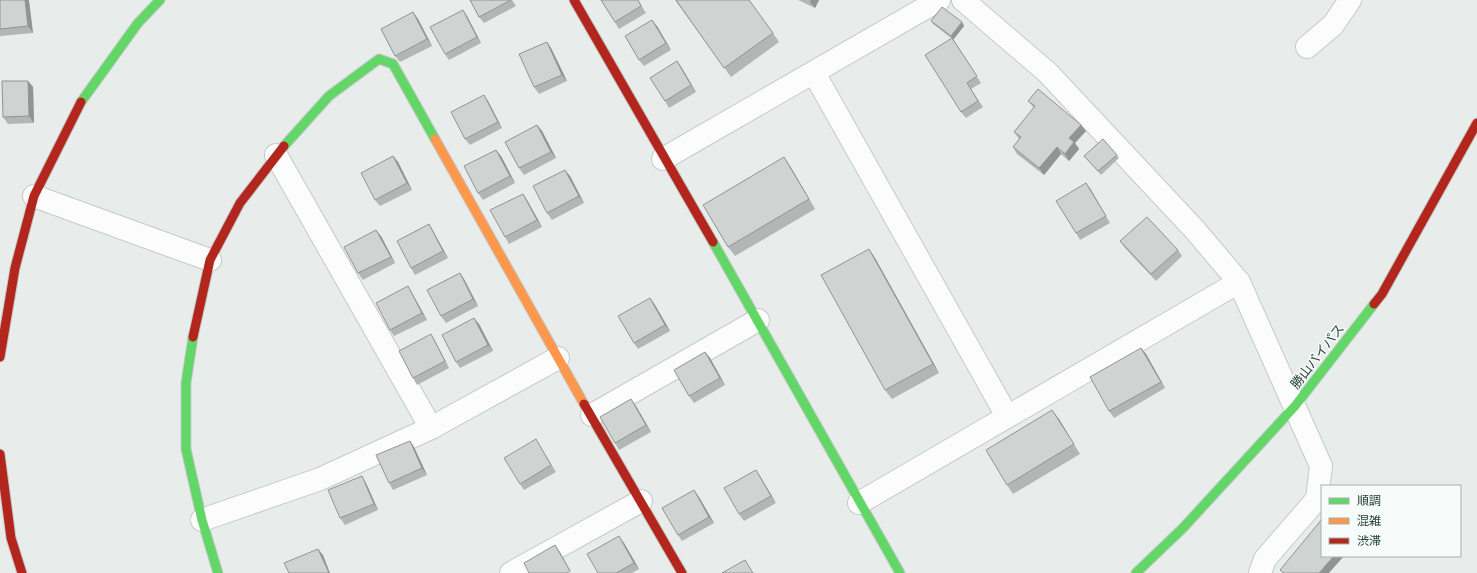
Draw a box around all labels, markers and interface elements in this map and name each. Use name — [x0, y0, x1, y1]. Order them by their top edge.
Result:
street label: 勝山バイパス — [1286, 320, 1349, 393]
legend — [1321, 485, 1461, 557]
text: 順調 — [1357, 492, 1381, 509]
text: 混雑 — [1357, 512, 1381, 529]
text: 渋滞 — [1357, 532, 1381, 549]

